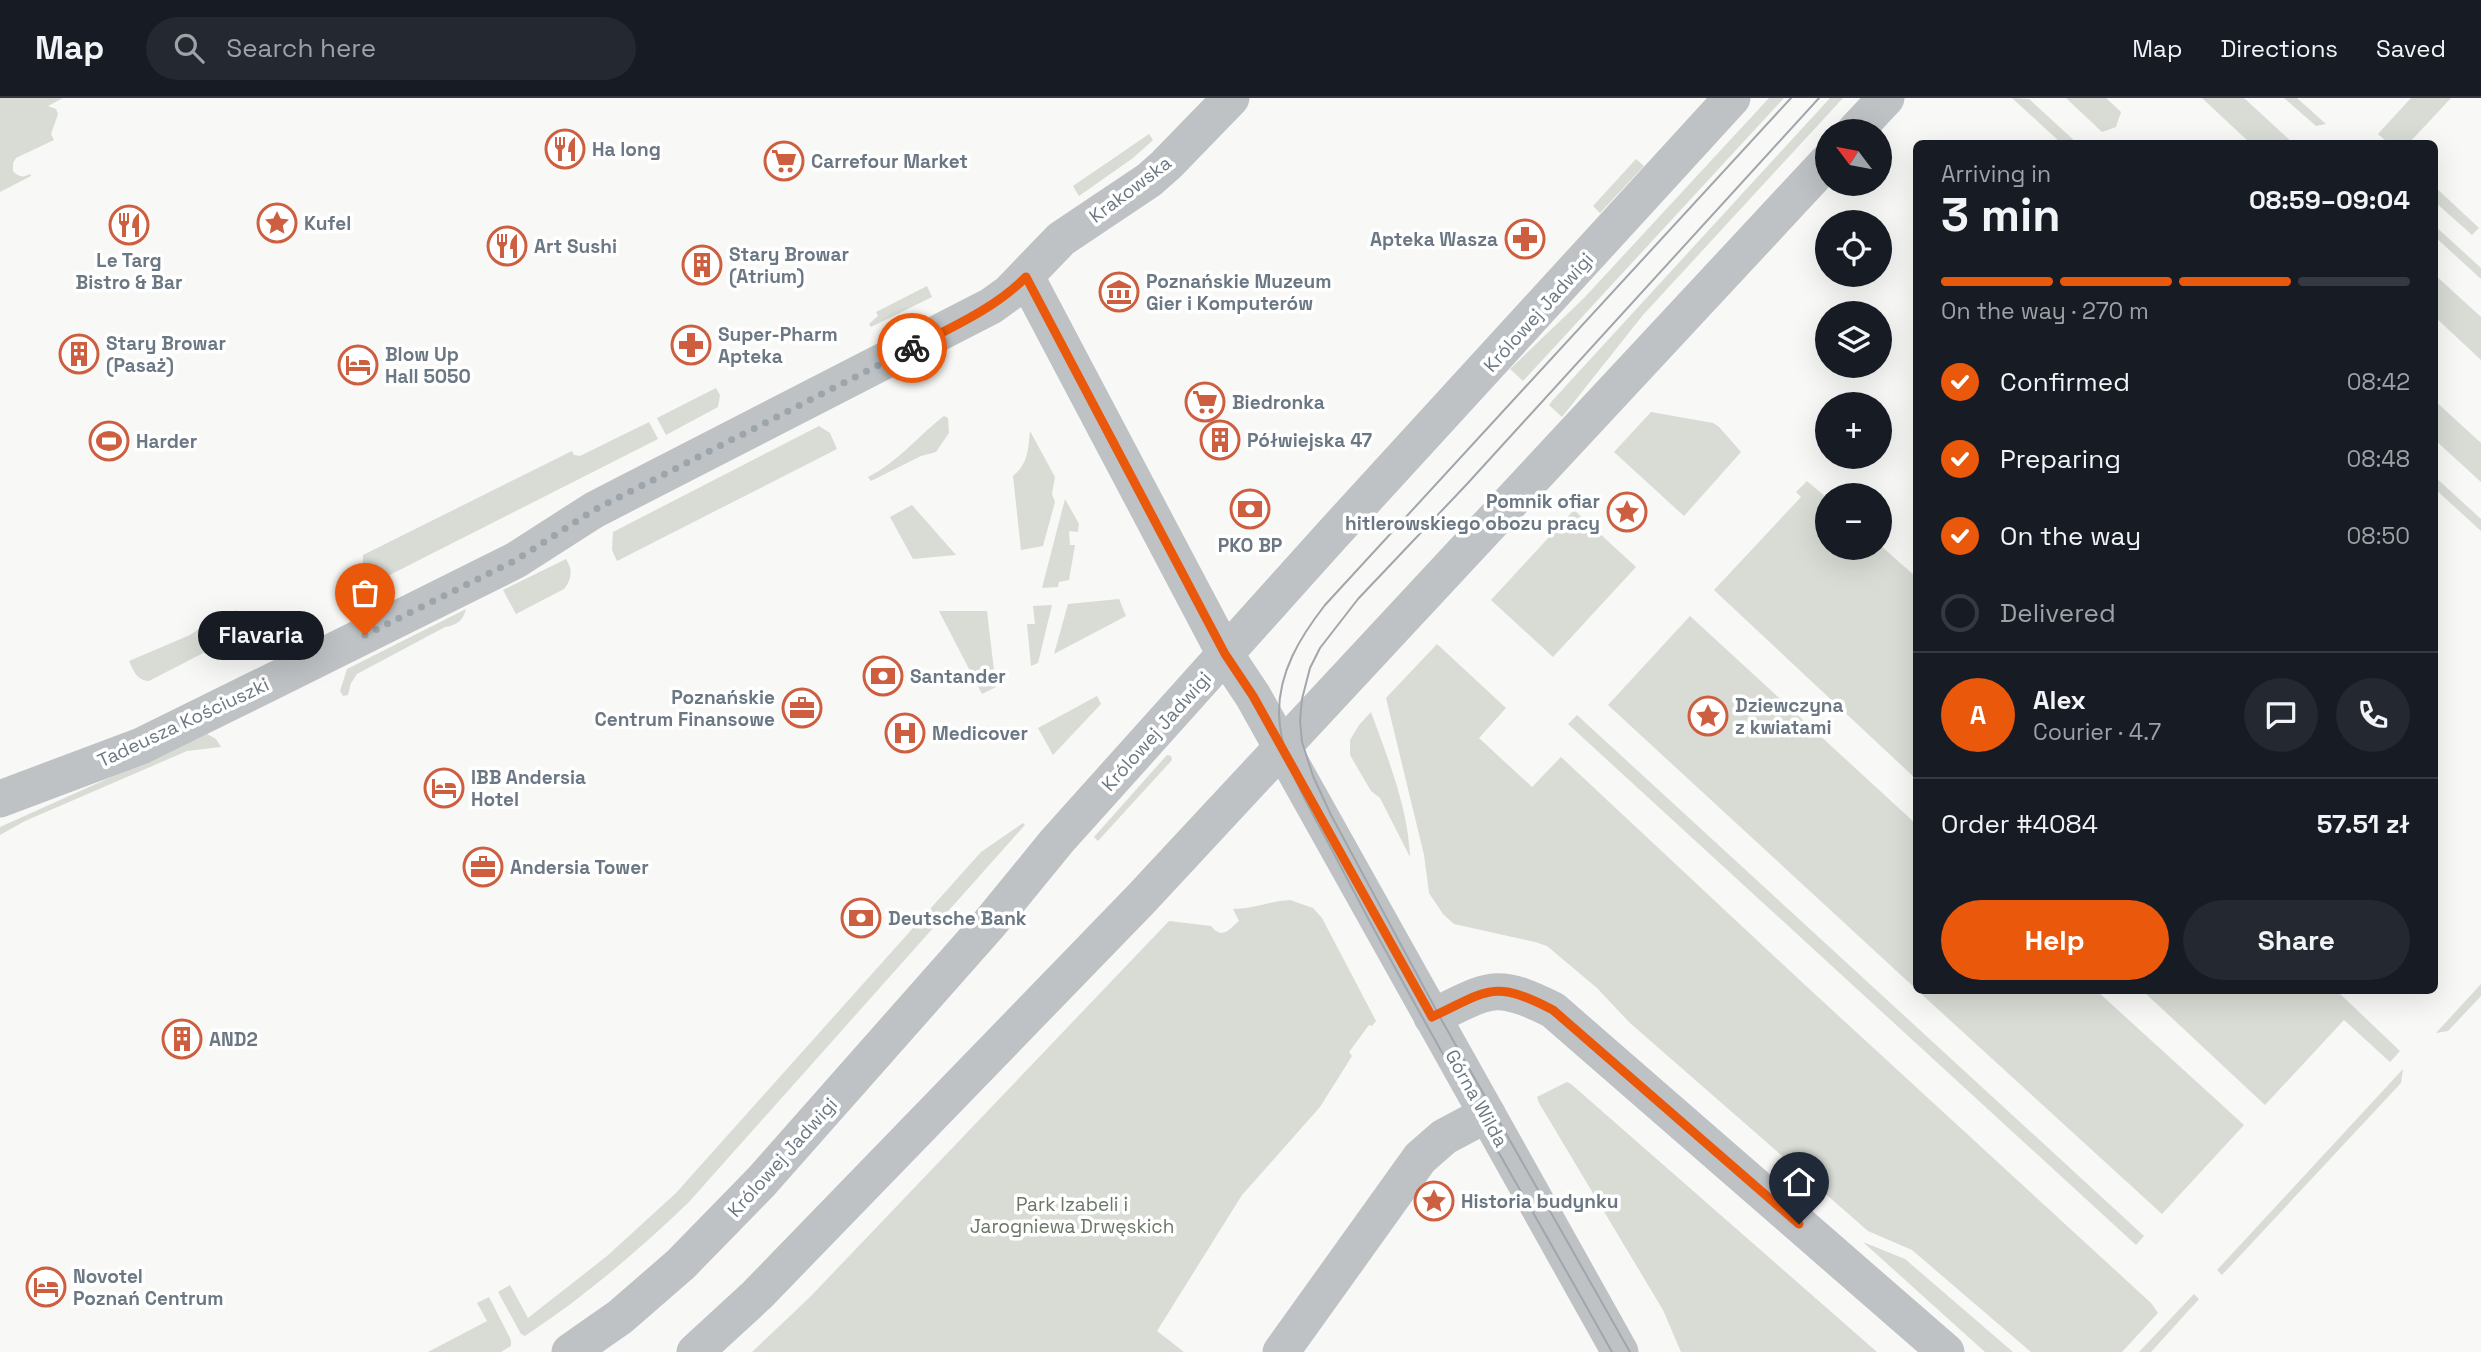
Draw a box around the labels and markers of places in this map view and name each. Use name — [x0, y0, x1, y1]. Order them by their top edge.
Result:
restaurant icon: Ha long — [544, 128, 586, 170]
place label: Ha long — [592, 137, 661, 162]
supermarket icon: Carrefour Market — [763, 140, 805, 182]
place label: Carrefour Market — [811, 149, 968, 174]
place icon: Kufel — [256, 202, 298, 244]
restaurant icon: Le Targ Bistro & Bar — [108, 204, 150, 246]
place label: Kufel — [304, 211, 351, 236]
pharmacy icon: Apteka Wasza — [1504, 218, 1546, 260]
restaurant icon: Art Sushi — [486, 225, 528, 267]
place label: Apteka Wasza — [1370, 227, 1498, 252]
place label: Art Sushi — [534, 234, 617, 259]
place label: Stary Browar (Atrium) — [729, 242, 849, 289]
building icon: Stary Browar (Atrium) — [681, 244, 723, 286]
place label: Le Targ Bistro & Bar — [76, 248, 182, 295]
place label: Poznańskie Muzeum Gier i Komputerów — [1146, 269, 1332, 316]
museum icon: Poznańskie Muzeum Gier i Komputerów — [1098, 271, 1140, 313]
place label: Super-Pharm Apteka — [718, 322, 838, 369]
pharmacy icon: Super-Pharm Apteka — [670, 324, 712, 366]
place label: Stary Browar (Pasaż) — [106, 331, 226, 378]
building icon: Stary Browar (Pasaż) — [58, 333, 100, 375]
place label: Blow Up Hall 5050 — [385, 342, 471, 389]
hotel icon: Blow Up Hall 5050 — [337, 344, 379, 386]
supermarket icon: Biedronka — [1184, 381, 1226, 423]
place label: Biedronka — [1232, 390, 1325, 415]
building icon: Półwiejska 47 — [1199, 419, 1241, 461]
sports icon: Harder — [88, 420, 130, 462]
place label: Półwiejska 47 — [1247, 428, 1372, 453]
place label: Harder — [136, 429, 197, 454]
bank icon: PKO BP — [1229, 488, 1271, 530]
place label: Pomnik ofiar hitlerowskiego obozu pracy — [1345, 489, 1600, 536]
place icon: Pomnik ofiar hitlerowskiego obozu pracy — [1606, 491, 1648, 533]
place label: PKO BP — [1218, 533, 1282, 558]
pin — [335, 563, 395, 635]
callout: Flavaria — [197, 610, 323, 660]
bank icon: Santander — [862, 655, 904, 697]
place label: Santander — [910, 664, 1006, 689]
place label: Poznańskie Centrum Finansowe — [594, 685, 775, 732]
office icon: Poznańskie Centrum Finansowe — [781, 687, 823, 729]
place label: Dziewczyna z kwiatami — [1735, 693, 1844, 740]
place icon: Dziewczyna z kwiatami — [1687, 695, 1729, 737]
hospital icon: Medicover — [884, 712, 926, 754]
place label: Medicover — [932, 721, 1028, 746]
place label: IBB Andersia Hotel — [471, 765, 586, 812]
hotel icon: IBB Andersia Hotel — [423, 767, 465, 809]
office icon: Andersia Tower — [462, 846, 504, 888]
place label: Andersia Tower — [510, 855, 649, 880]
bank icon: Deutsche Bank — [840, 897, 882, 939]
place label: Deutsche Bank — [888, 906, 1027, 931]
building icon: AND2 — [161, 1018, 203, 1060]
place label: AND2 — [209, 1027, 258, 1052]
pin — [1769, 1152, 1829, 1224]
place icon: Historia budynku — [1413, 1180, 1455, 1222]
place label: Historia budynku — [1461, 1189, 1618, 1214]
place label: Novotel Poznań Centrum — [73, 1264, 224, 1311]
hotel icon: Novotel Poznań Centrum — [25, 1266, 67, 1308]

